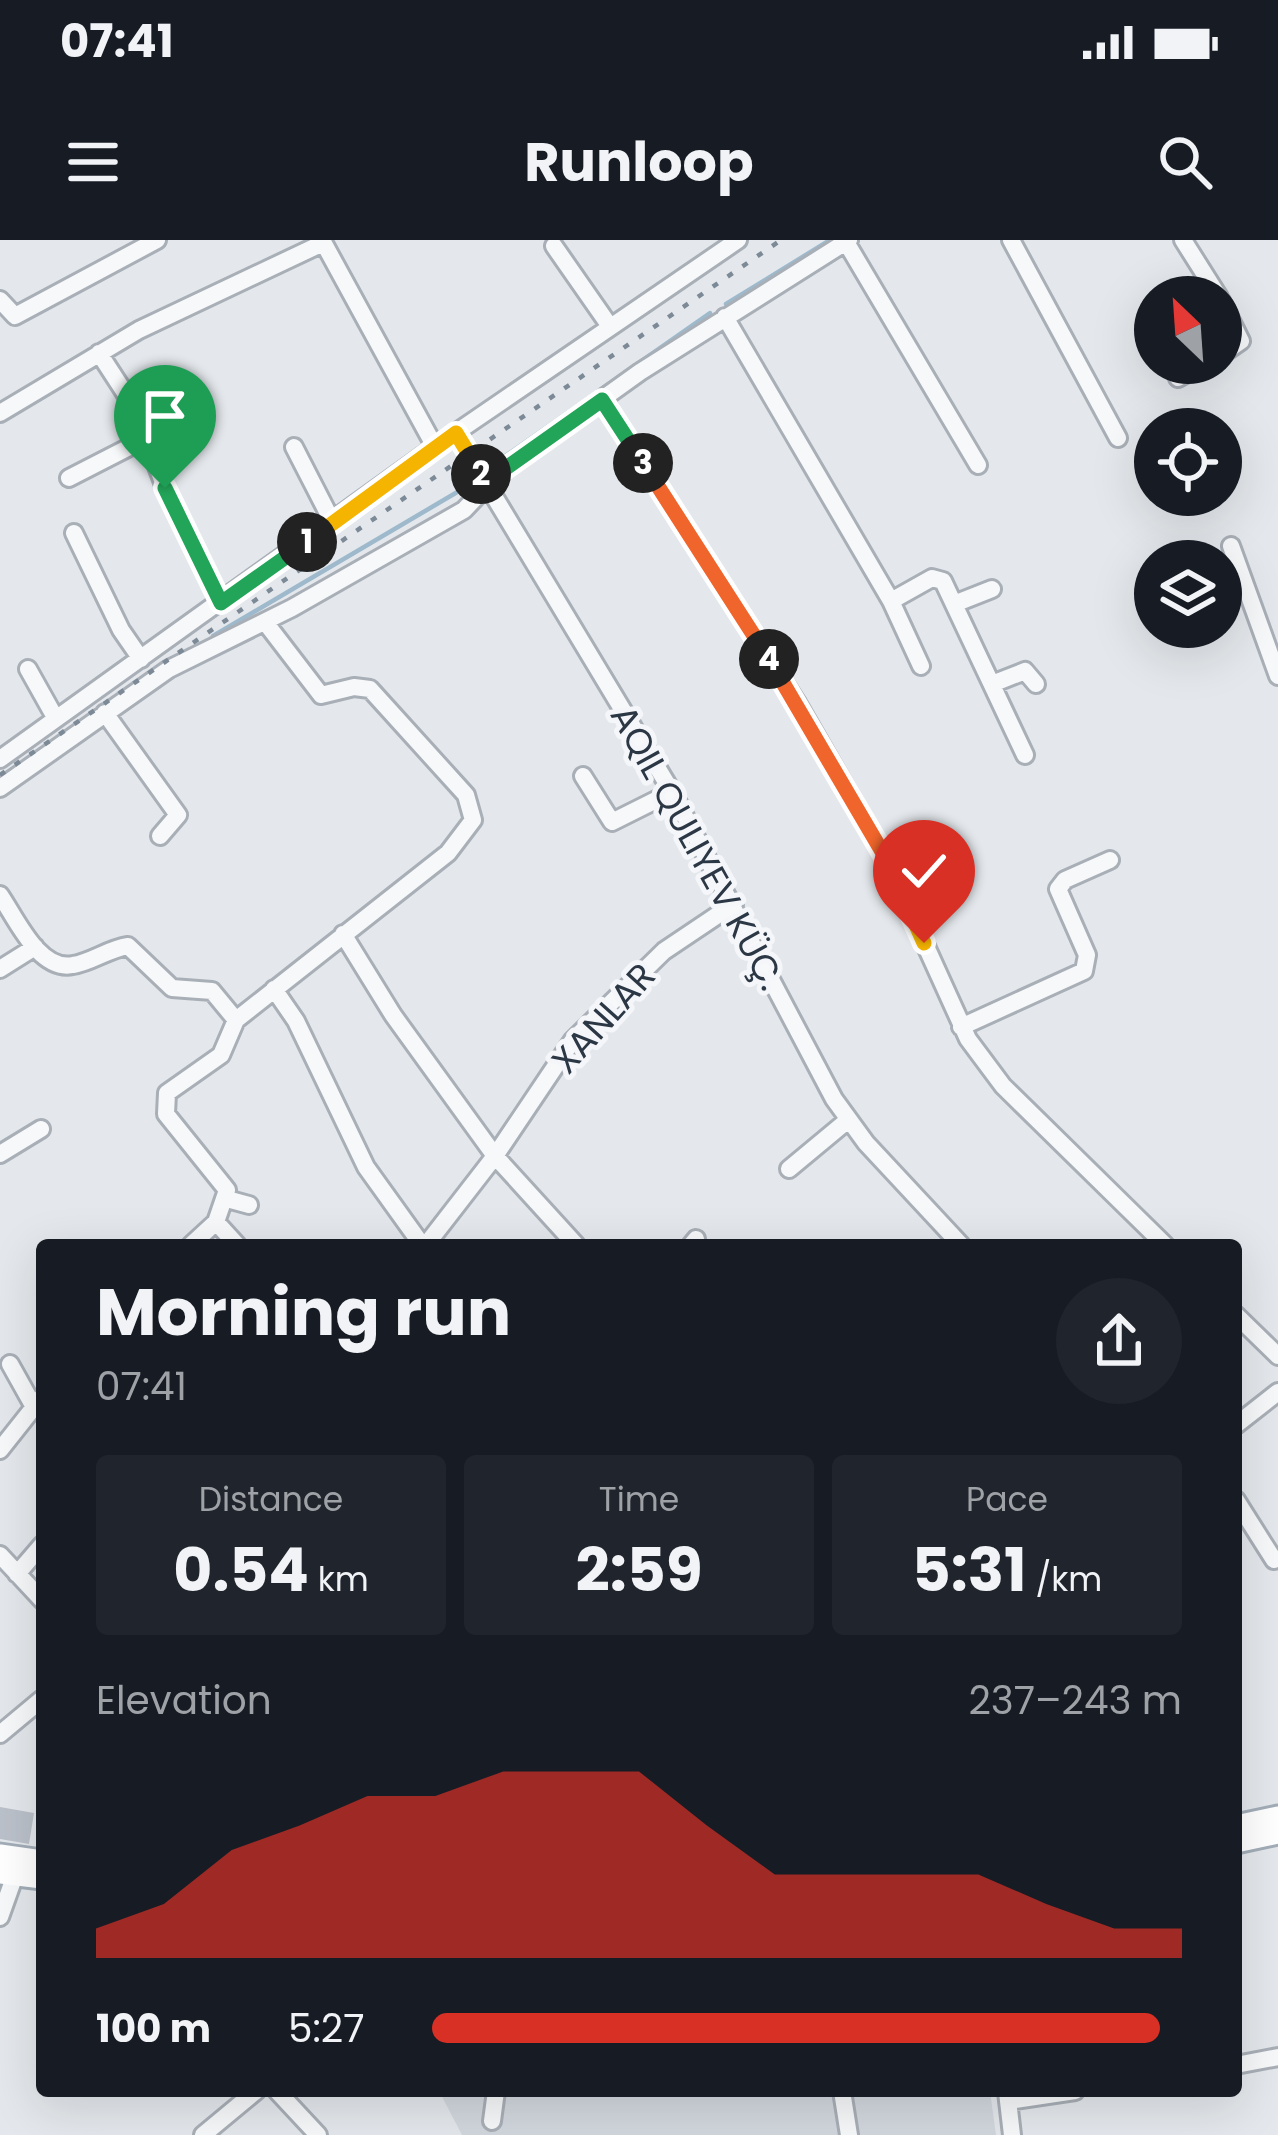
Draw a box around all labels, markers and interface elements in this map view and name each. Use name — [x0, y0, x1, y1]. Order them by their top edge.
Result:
text: 07:41 — [60, 10, 174, 73]
text: Runloop — [524, 124, 754, 200]
icon: menu — [60, 129, 126, 195]
icon: search — [1152, 129, 1218, 195]
north arrow — [1134, 276, 1242, 384]
map controls — [1134, 276, 1242, 648]
pin — [114, 365, 216, 488]
icon: arrive — [132, 383, 198, 449]
button: locate — [1134, 408, 1242, 516]
pin: 3 — [613, 433, 673, 493]
text: 3 — [633, 439, 653, 486]
pin: 2 — [451, 444, 511, 504]
text: 2 — [472, 450, 490, 497]
pin: 1 — [277, 512, 337, 572]
text: 1 — [301, 518, 313, 565]
button: layers — [1134, 540, 1242, 648]
pin: 4 — [739, 629, 799, 689]
text: 4 — [758, 635, 780, 682]
street label: AQIL QULIYEV KÜÇ. — [598, 696, 797, 999]
pin — [873, 820, 975, 943]
icon: check — [891, 838, 957, 904]
street label: XANLAR — [540, 952, 667, 1085]
text: Morning run — [96, 1266, 511, 1358]
button: share — [1056, 1278, 1182, 1404]
text: 07:41 — [96, 1359, 187, 1414]
text: Distance — [199, 1476, 343, 1523]
text: Time — [599, 1476, 679, 1523]
text: Pace — [966, 1476, 1048, 1523]
text: 0.54 — [173, 1528, 309, 1612]
text: 2:59 — [575, 1528, 703, 1612]
text: 5:31 — [912, 1528, 1027, 1612]
text: km — [309, 1556, 369, 1603]
text: /km — [1027, 1556, 1102, 1603]
text: Elevation — [96, 1673, 272, 1728]
text: 237–243 m — [968, 1673, 1182, 1728]
text: 100 m — [96, 2001, 211, 2056]
text: 5:27 — [288, 2001, 365, 2056]

